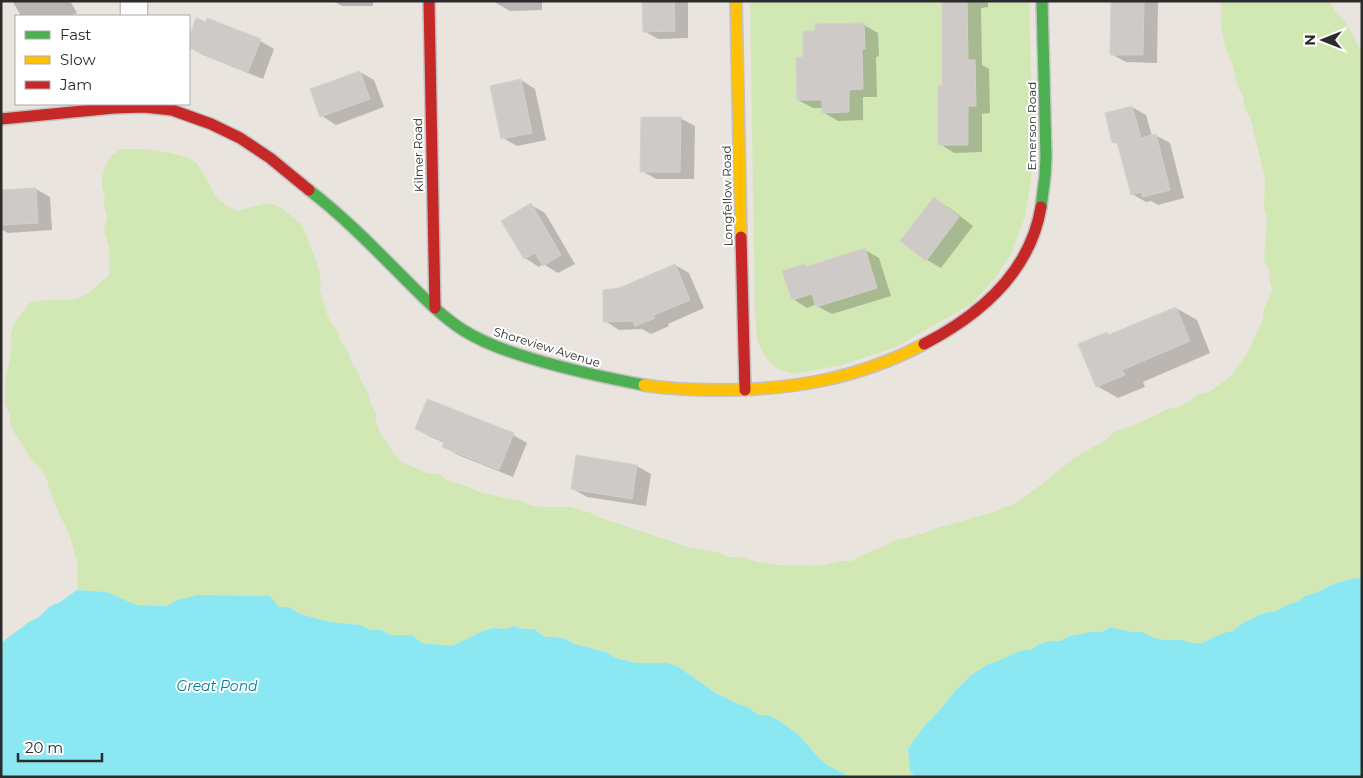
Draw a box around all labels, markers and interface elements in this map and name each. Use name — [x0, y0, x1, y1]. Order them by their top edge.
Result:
legend — [15, 15, 190, 105]
north arrow — [1298, 15, 1348, 65]
text: Fast — [60, 25, 91, 44]
text: N — [1301, 34, 1319, 46]
text: Slow — [60, 50, 96, 69]
text: Jam — [59, 75, 92, 94]
street label: Emerson Road — [1024, 82, 1039, 170]
street label: Kilmer Road — [410, 118, 426, 192]
street label: Longfellow Road — [719, 145, 735, 247]
street label: Shoreview Avenue — [492, 324, 602, 370]
water label: Great Pond — [176, 677, 258, 695]
scale bar — [18, 730, 101, 762]
text: 20 m — [25, 738, 63, 757]

